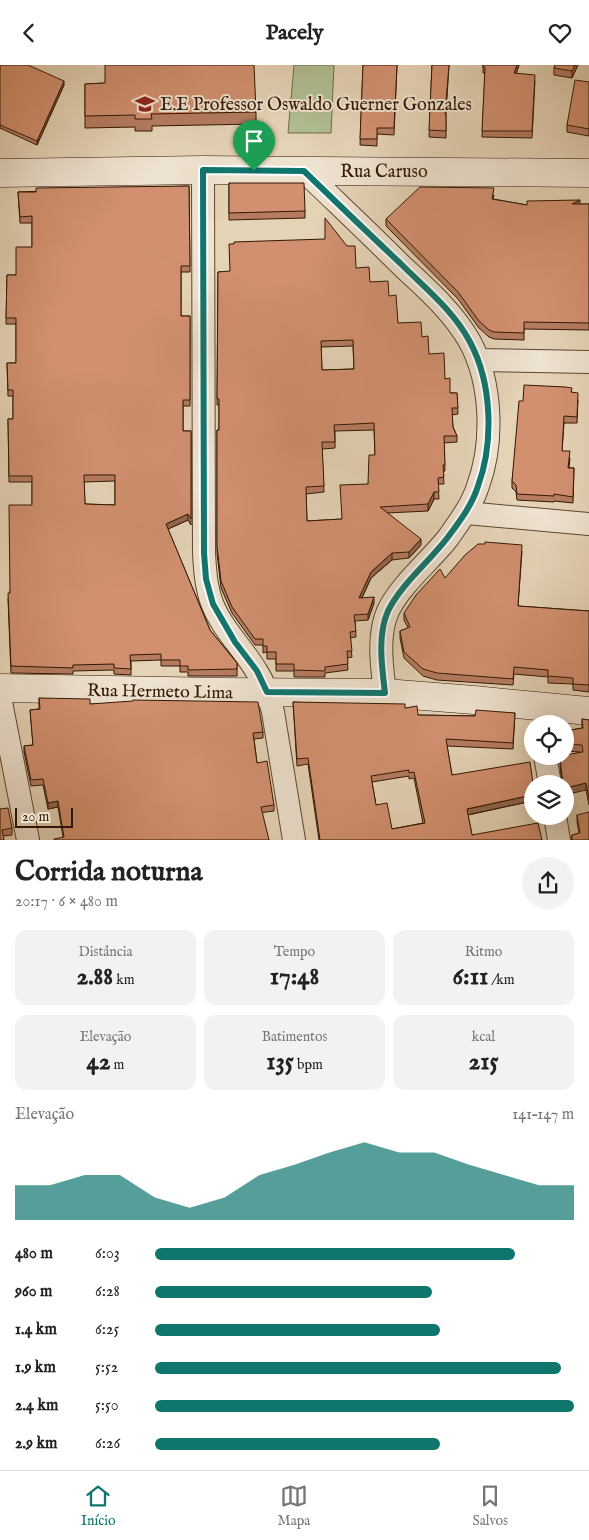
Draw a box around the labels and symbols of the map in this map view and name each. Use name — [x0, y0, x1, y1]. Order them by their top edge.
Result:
school or university icon: E.E Professor Oswaldo Guerner Gonzales — [134, 93, 156, 115]
place label: E.E Professor Oswaldo Guerner Gonzales — [160, 94, 472, 117]
pin — [233, 120, 275, 171]
street label: Rua Caruso — [340, 161, 428, 184]
street label: Rua Hermeto Lima — [87, 680, 233, 705]
scale bar — [15, 805, 72, 828]

